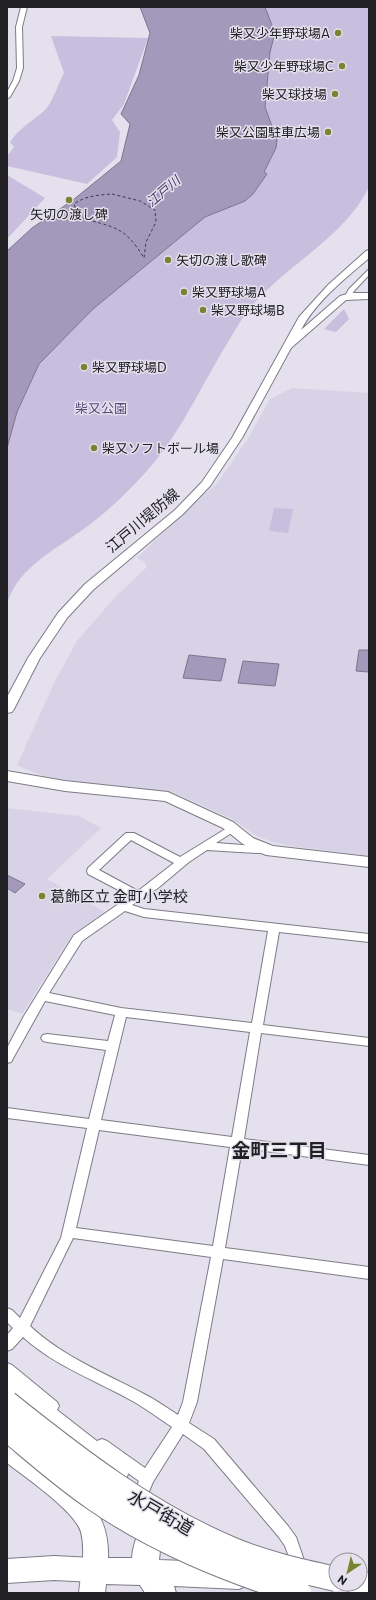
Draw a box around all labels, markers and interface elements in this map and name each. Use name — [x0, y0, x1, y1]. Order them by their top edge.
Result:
place label: 柴又少年野球場A — [230, 25, 330, 41]
marker: 柴又少年野球場A — [333, 28, 343, 38]
place label: 柴又少年野球場C — [234, 58, 334, 74]
marker: 柴又少年野球場C — [337, 61, 347, 71]
place label: 柴又球技場 — [262, 86, 327, 102]
marker: 柴又球技場 — [330, 89, 340, 99]
place label: 柴又公園駐車広場 — [216, 124, 320, 140]
marker: 柴又公園駐車広場 — [323, 127, 333, 137]
water label: 江戸川 — [143, 171, 184, 210]
marker: 矢切の渡し碑 — [64, 195, 74, 205]
place label: 矢切の渡し碑 — [30, 206, 108, 222]
place label: 矢切の渡し歌碑 — [176, 252, 267, 268]
marker: 矢切の渡し歌碑 — [163, 255, 173, 265]
place label: 柴又野球場A — [192, 284, 266, 300]
marker: 柴又野球場A — [179, 287, 189, 297]
place label: 柴又野球場B — [211, 302, 284, 318]
marker: 柴又野球場B — [198, 305, 208, 315]
place label: 柴又野球場D — [92, 359, 167, 375]
marker: 柴又野球場D — [79, 362, 89, 372]
park label: 柴又公園 — [75, 400, 127, 416]
place label: 柴又ソフトボール場 — [102, 440, 219, 456]
marker: 柴又ソフトボール場 — [89, 443, 99, 453]
street label: 江戸川堤防線 — [102, 484, 182, 556]
place label: 葛飾区立 金町小学校 — [50, 887, 188, 905]
marker: 葛飾区立 金町小学校 — [37, 891, 47, 901]
district label: 金町三丁目 — [231, 1138, 327, 1161]
street label: 水戸街道 — [124, 1484, 198, 1540]
north arrow — [328, 1552, 368, 1592]
text: N — [335, 1573, 349, 1588]

